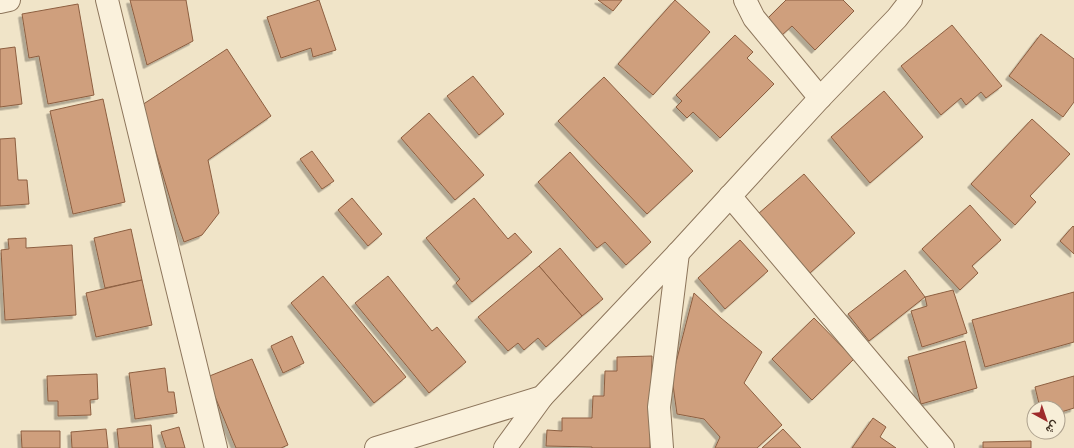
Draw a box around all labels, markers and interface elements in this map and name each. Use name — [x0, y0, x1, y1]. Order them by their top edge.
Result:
north arrow — [1026, 400, 1066, 440]
text: ش — [1043, 418, 1062, 437]

